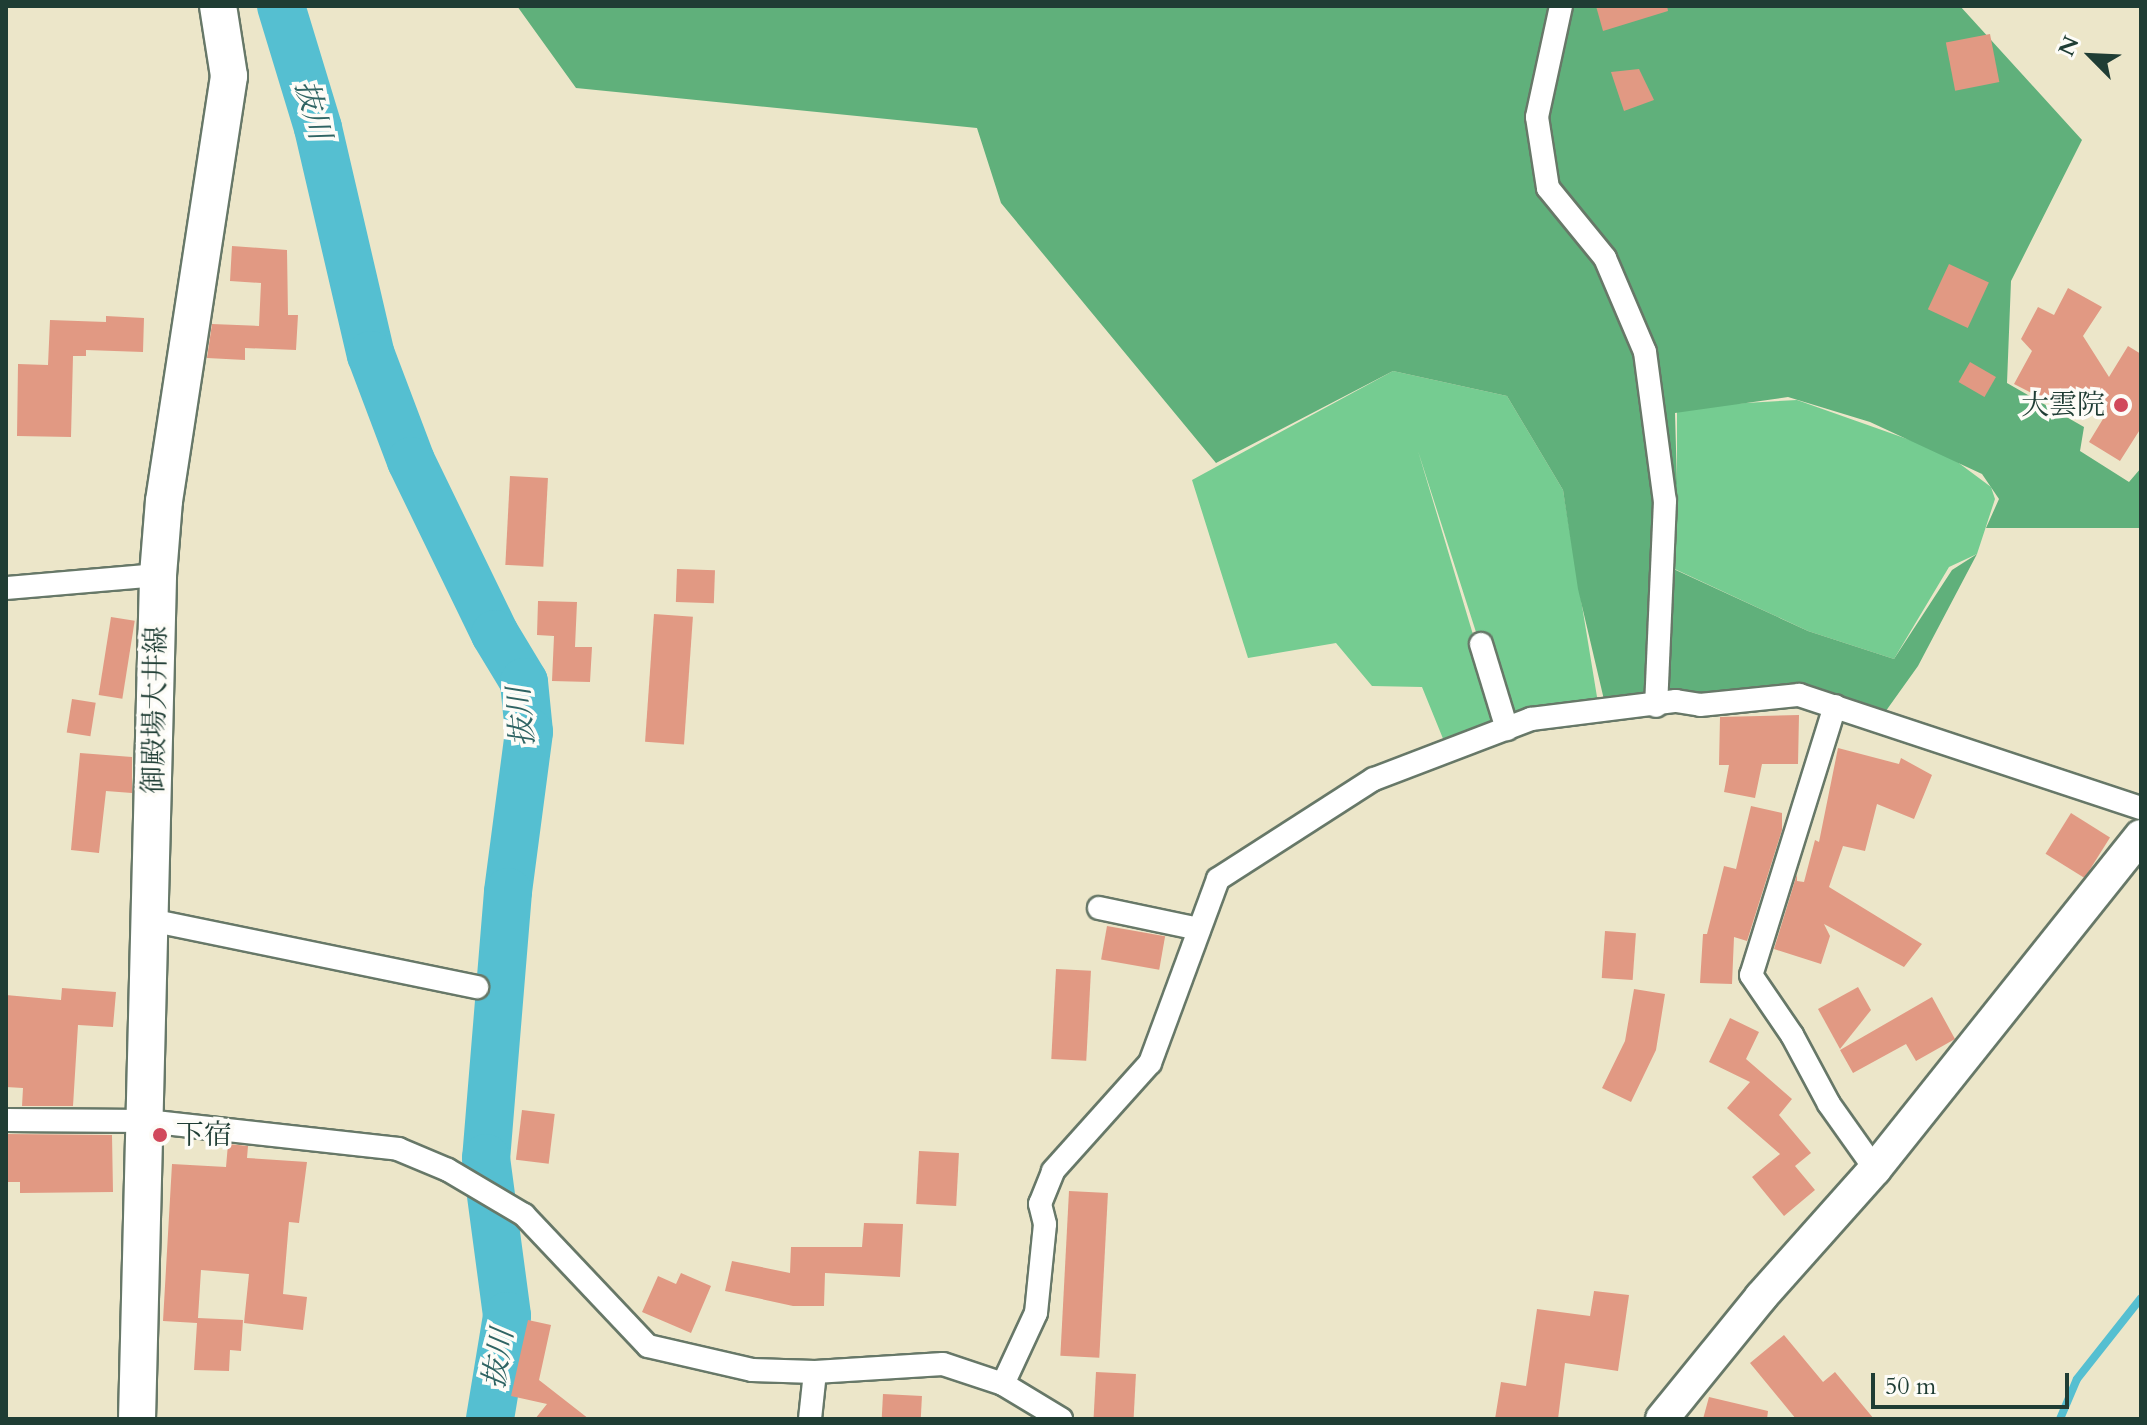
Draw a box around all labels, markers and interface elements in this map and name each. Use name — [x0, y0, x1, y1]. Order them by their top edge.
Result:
north arrow — [2051, 16, 2131, 96]
text: N — [2051, 31, 2087, 61]
water label: 抜川 — [286, 76, 338, 144]
place label: 大雲院 — [2021, 388, 2105, 422]
marker: 大雲院 — [2112, 396, 2130, 414]
street label: 御殿場大井線 — [137, 626, 173, 794]
water label: 抜川 — [501, 686, 543, 748]
place label: 下宿 — [176, 1118, 232, 1152]
marker: 下宿 — [151, 1126, 169, 1144]
water label: 抜川 — [477, 1327, 521, 1391]
scale bar — [1875, 1357, 2073, 1407]
text: 50 m — [1885, 1370, 1936, 1403]

